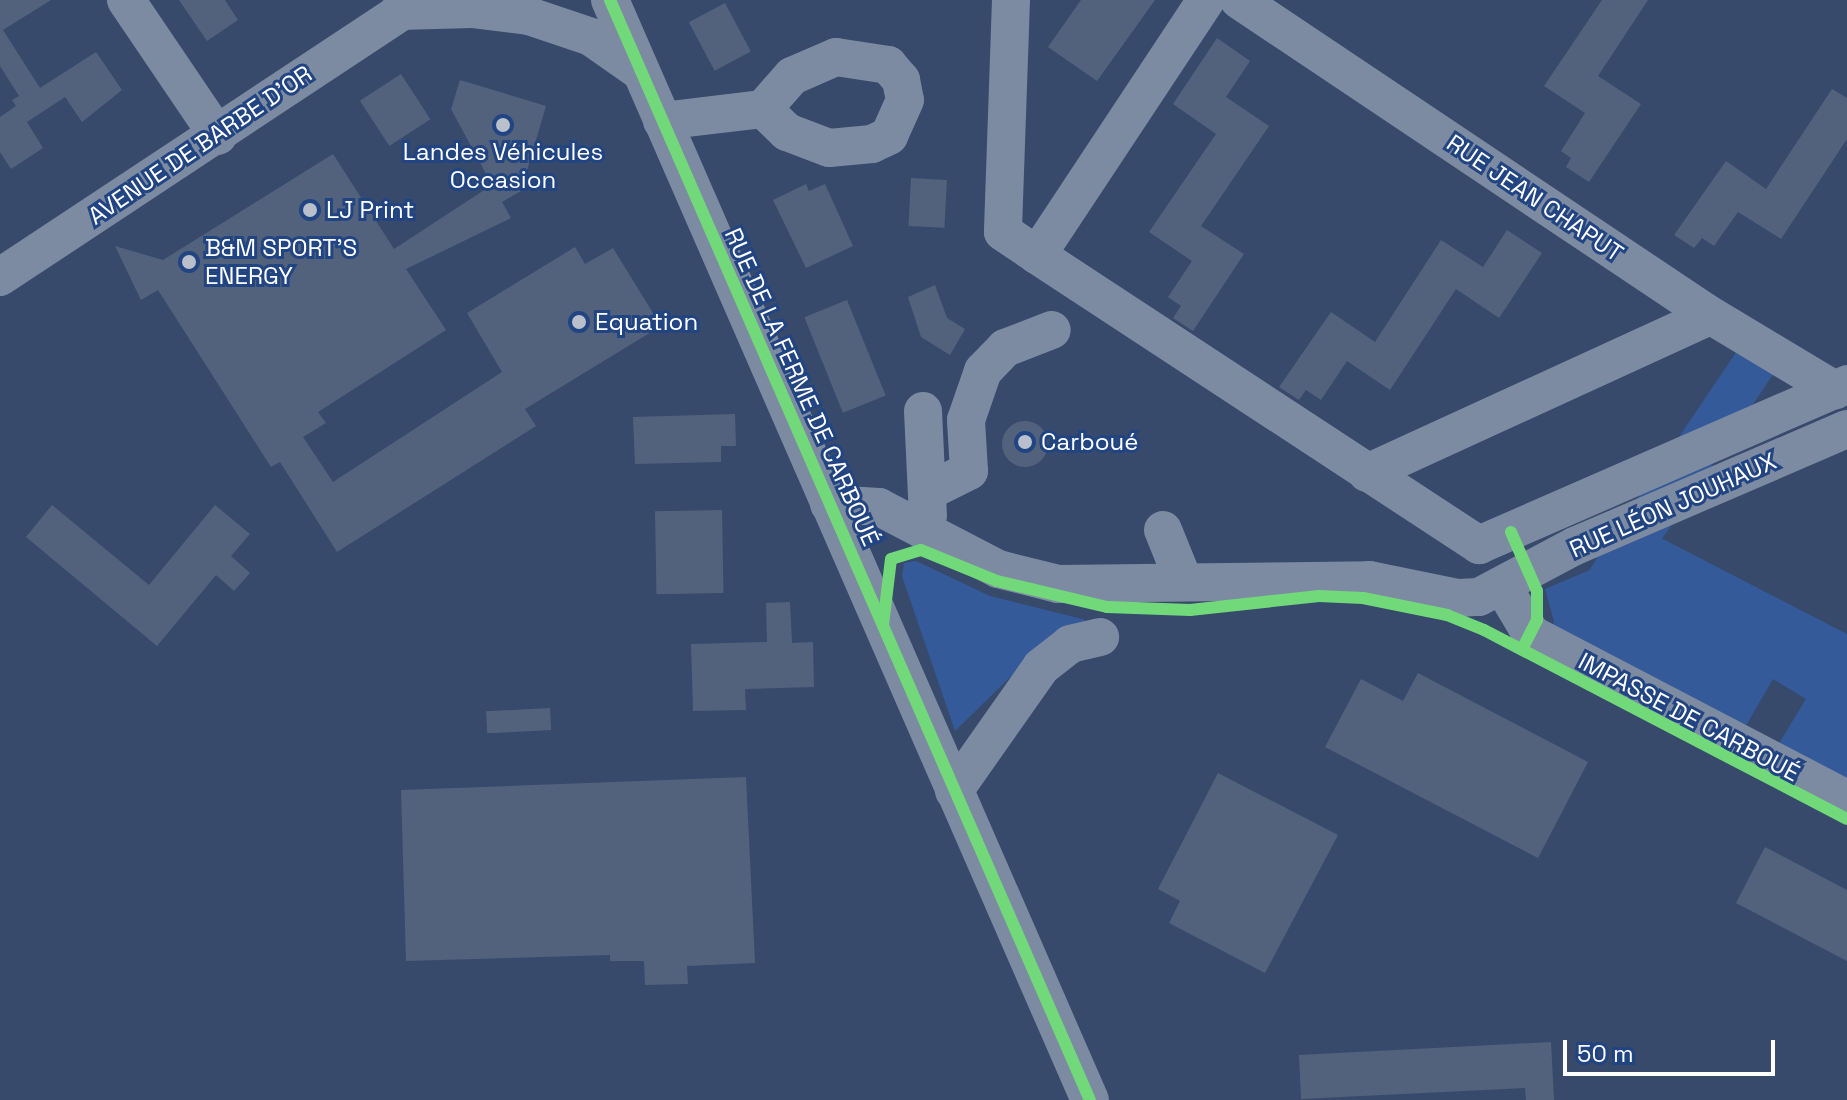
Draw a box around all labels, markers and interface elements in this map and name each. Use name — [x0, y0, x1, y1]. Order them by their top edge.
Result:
street label: AVENUE DE BARBE D'OR — [83, 59, 317, 231]
marker: Landes Véhicules Occasion — [494, 116, 512, 134]
street label: RUE JEAN CHAPUT — [1441, 128, 1629, 268]
place label: Landes Véhicules Occasion — [403, 138, 603, 194]
place label: LJ Print — [326, 196, 414, 224]
marker: LJ Print — [301, 201, 319, 219]
street label: RUE DE LA FERME DE CARBOUÉ — [719, 223, 885, 551]
place label: B&M SPORT'S ENERGY — [205, 234, 357, 290]
marker: B&M SPORT'S ENERGY — [180, 253, 198, 271]
place label: Equation — [595, 308, 698, 336]
marker: Equation — [570, 313, 588, 331]
place label: Carboué — [1041, 428, 1138, 456]
marker: Carboué — [1016, 433, 1034, 451]
street label: RUE LÉON JOUHAUX — [1565, 446, 1781, 564]
street label: IMPASSE DE CARBOUÉ — [1573, 646, 1805, 788]
scale bar — [1567, 1024, 1779, 1074]
text: 50 m — [1577, 1038, 1634, 1069]

